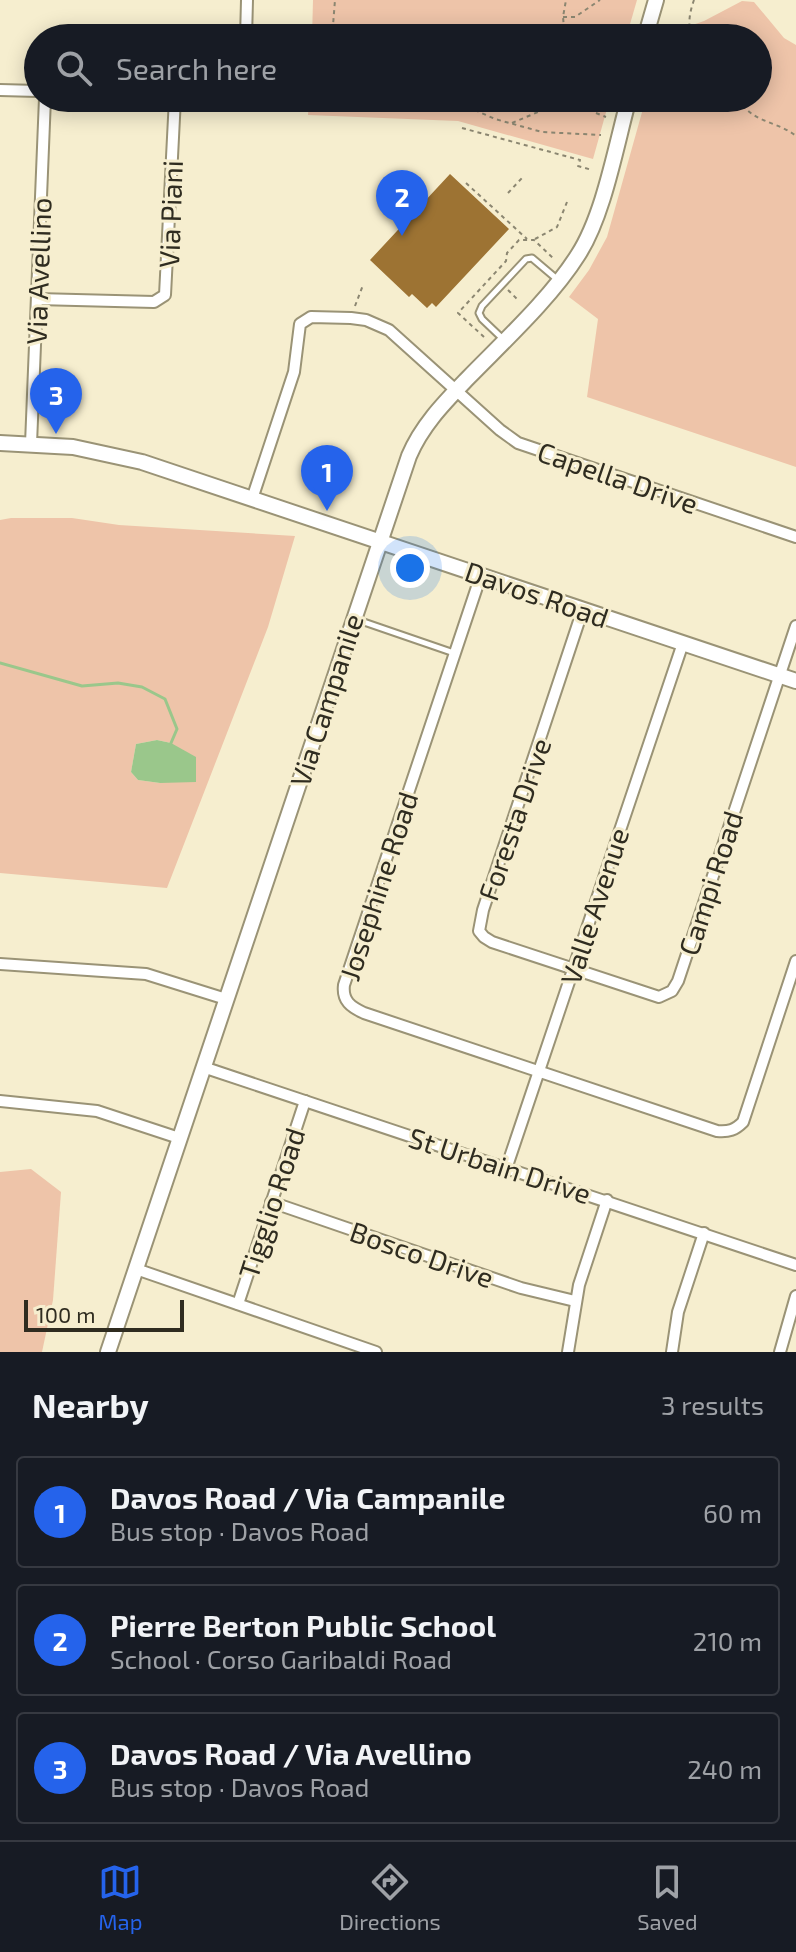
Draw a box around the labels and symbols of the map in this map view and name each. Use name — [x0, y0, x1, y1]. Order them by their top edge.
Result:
street label: Via Piani — [151, 160, 189, 268]
pin: 2 — [376, 170, 428, 236]
street label: Via Avellino — [18, 197, 58, 345]
pin: 3 — [30, 368, 82, 434]
street label: Capella Drive — [533, 434, 703, 520]
pin: 1 — [301, 445, 353, 511]
your location — [390, 548, 430, 588]
street label: Davos Road — [461, 554, 613, 634]
street label: Via Campanile — [282, 609, 370, 791]
street label: Foresta Drive — [470, 733, 558, 905]
street label: Josephine Road — [332, 787, 424, 985]
street label: Campi Road — [671, 807, 749, 959]
street label: Valle Avenue — [553, 823, 635, 989]
street label: St Urbain Drive — [405, 1120, 595, 1210]
street label: Tigglio Road — [231, 1123, 311, 1283]
street label: Bosco Drive — [346, 1214, 498, 1294]
scale bar — [24, 1296, 184, 1332]

